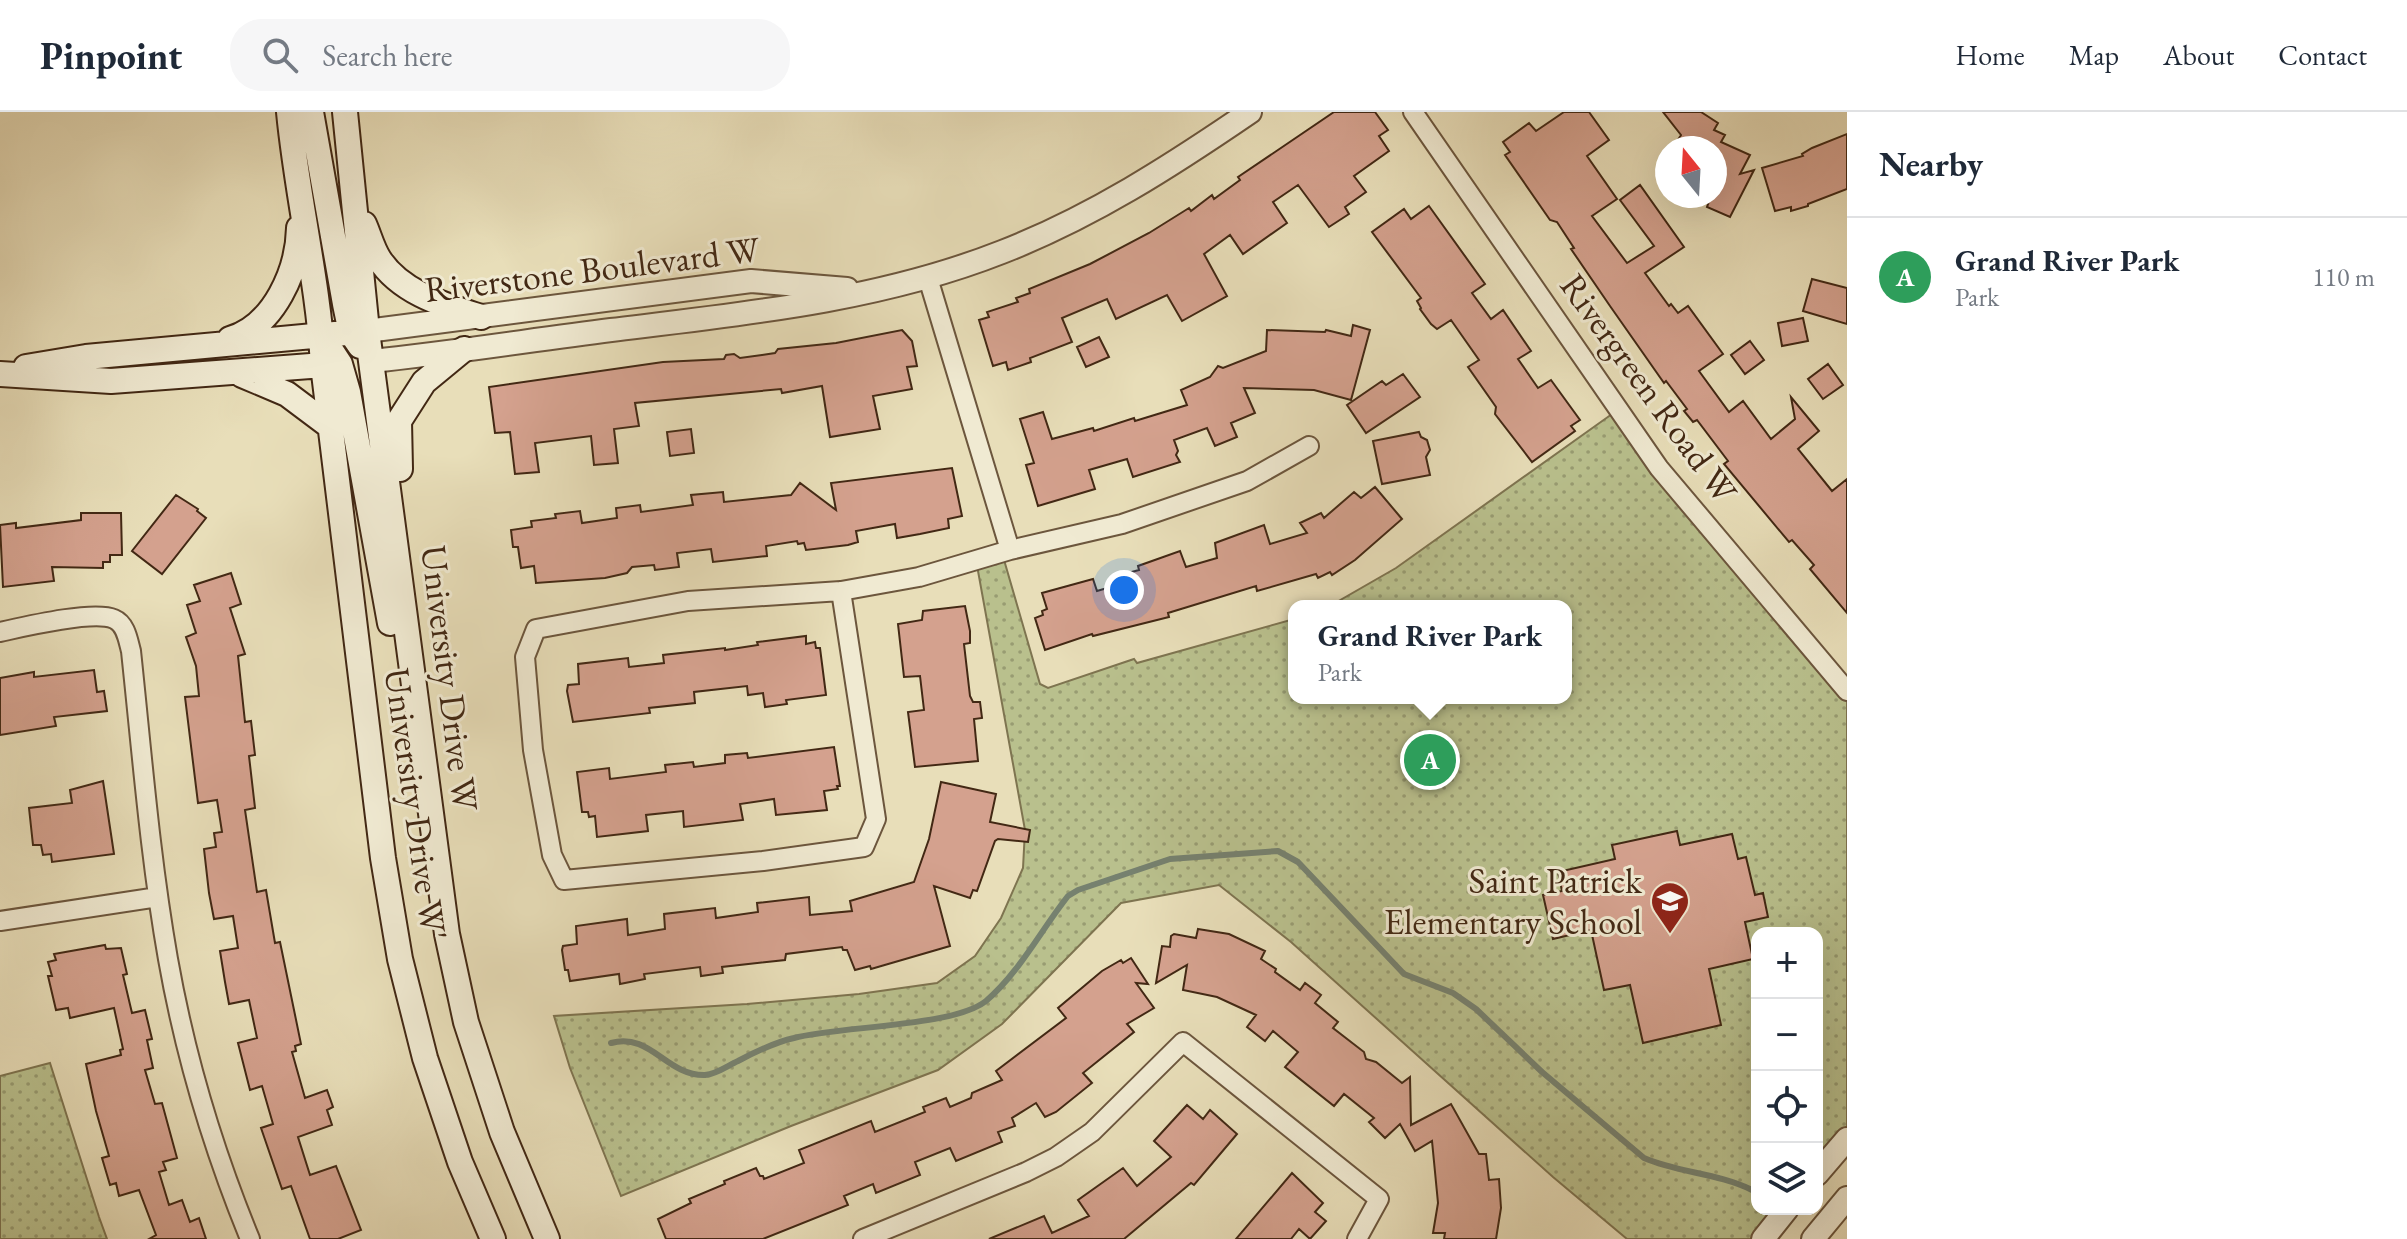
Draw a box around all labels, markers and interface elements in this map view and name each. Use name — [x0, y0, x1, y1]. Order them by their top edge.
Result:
search box — [230, 19, 790, 91]
text: Pinpoint — [40, 31, 182, 80]
icon: search — [258, 33, 302, 77]
text: Search here — [322, 36, 452, 75]
text: Home — [1955, 37, 2025, 73]
text: Map — [2069, 37, 2119, 73]
text: About — [2163, 37, 2234, 73]
text: Contact — [2278, 37, 2367, 73]
north arrow — [1655, 136, 1727, 208]
text: Nearby — [1879, 142, 1983, 186]
street label: Riverstone Boulevard W — [422, 225, 763, 313]
text: Grand River Park — [1955, 241, 2180, 280]
text: A — [1896, 260, 1914, 294]
text: 110 m — [2312, 260, 2375, 294]
street label: Rivergreen Road W — [1550, 264, 1749, 513]
text: Park — [1955, 280, 1999, 314]
street label: University Drive W — [410, 543, 490, 814]
your location — [1104, 570, 1144, 610]
popup — [1288, 600, 1572, 704]
text: Grand River Park — [1318, 616, 1542, 655]
text: Park — [1318, 655, 1362, 689]
street label: University Drive W' — [374, 665, 458, 943]
pin: A — [1404, 730, 1456, 790]
place label: Saint Patrick Elementary School — [1384, 857, 1643, 945]
school or university icon: Saint Patrick Elementary School — [1649, 880, 1691, 935]
map controls — [1751, 927, 1823, 1215]
button: + — [1751, 927, 1823, 999]
button: − — [1751, 999, 1823, 1071]
button: locate — [1751, 1071, 1823, 1143]
button: layers — [1751, 1143, 1823, 1215]

